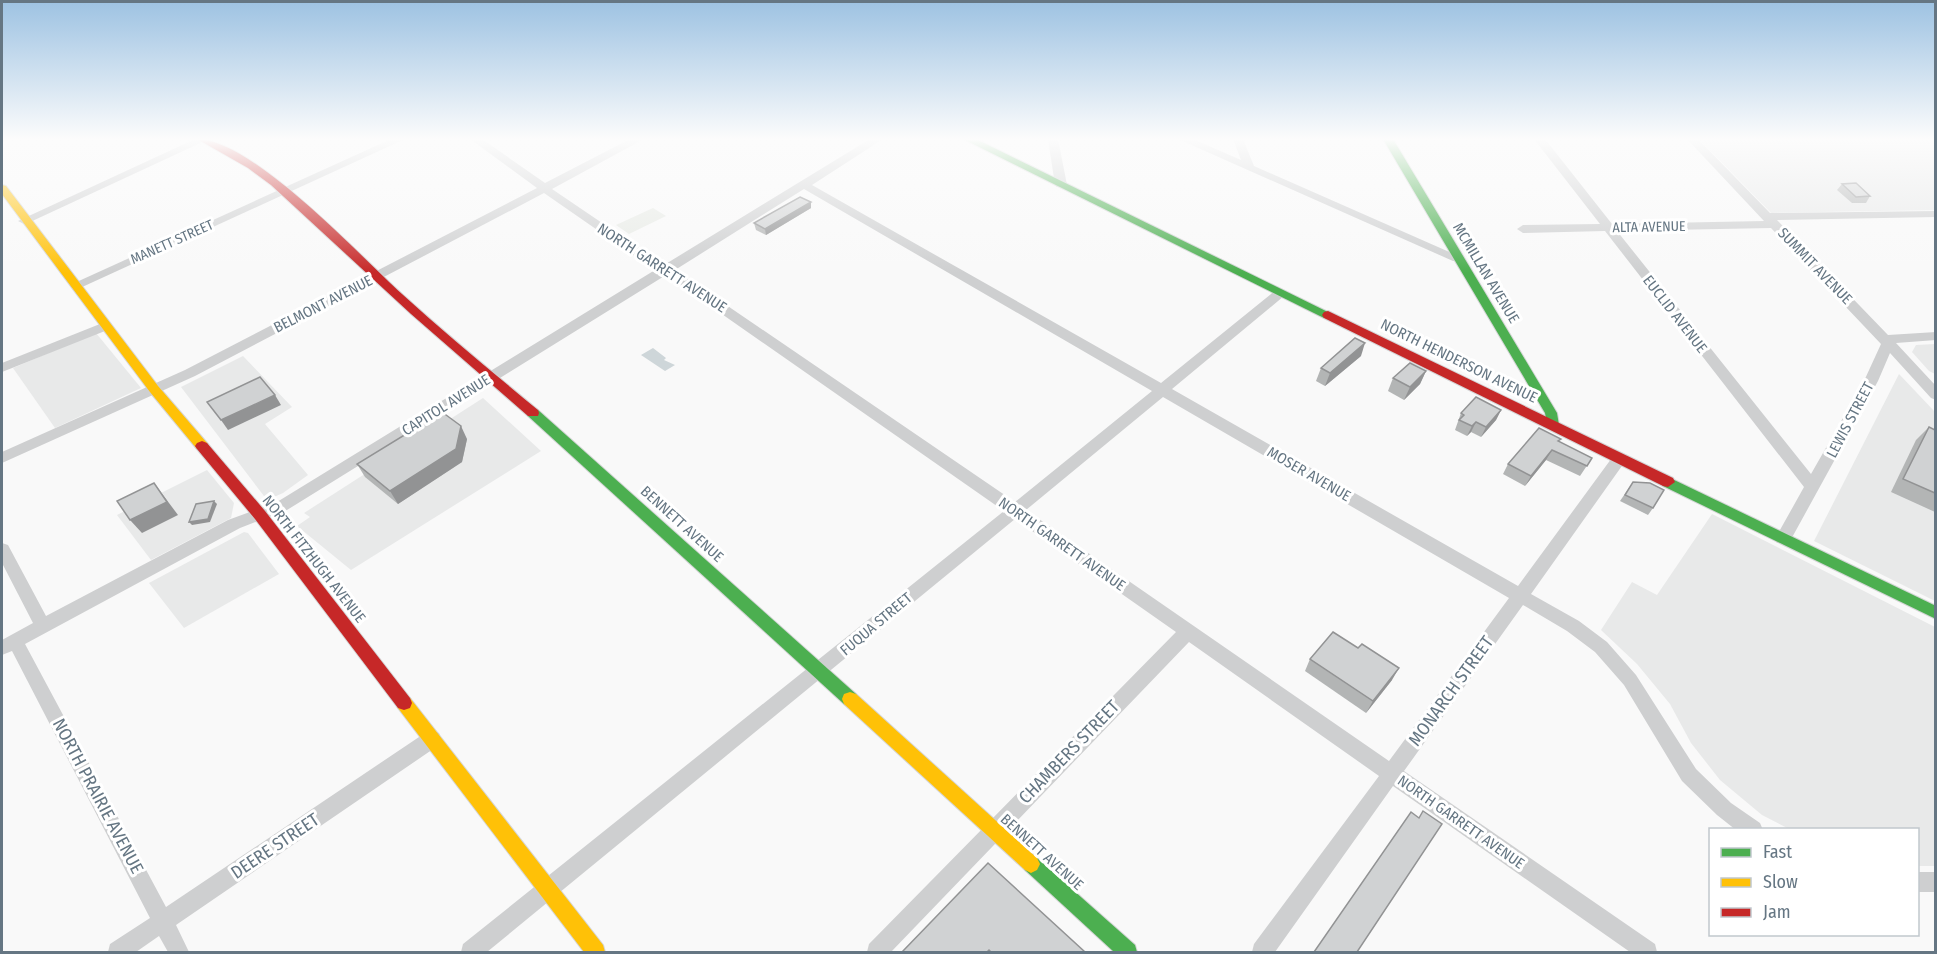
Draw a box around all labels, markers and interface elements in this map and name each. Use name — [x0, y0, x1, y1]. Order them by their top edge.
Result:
street label: MANETT STREET — [128, 216, 217, 268]
street label: ALTA AVENUE — [1612, 218, 1686, 236]
street label: NORTH GARRETT AVENUE — [594, 219, 730, 317]
street label: MCMILLAN AVENUE — [1449, 220, 1523, 326]
street label: SUMMIT AVENUE — [1774, 224, 1856, 308]
street label: BELMONT AVENUE — [271, 271, 375, 337]
street label: EUCLID AVENUE — [1639, 272, 1711, 356]
street label: NORTH HENDERSON AVENUE — [1378, 315, 1540, 407]
street label: CAPITOL AVENUE — [399, 371, 493, 439]
street label: LEWIS STREET — [1823, 379, 1877, 461]
street label: MOSER AVENUE — [1264, 443, 1354, 505]
street label: BENNETT AVENUE — [637, 482, 727, 566]
street label: NORTH FITZHUGH AVENUE — [259, 492, 369, 626]
street label: NORTH GARRETT AVENUE — [995, 493, 1129, 595]
street label: FUQUA STREET — [836, 589, 916, 659]
street label: MONARCH STREET — [1404, 631, 1499, 750]
street label: CHAMBERS STREET — [1014, 695, 1124, 808]
street label: NORTH PRAIRIE AVENUE — [48, 715, 148, 877]
street label: NORTH GARRETT AVENUE — [1394, 771, 1528, 873]
street label: DEERE STREET — [227, 808, 324, 884]
street label: BENNETT AVENUE — [997, 810, 1087, 894]
legend — [1709, 828, 1919, 936]
text: Fast — [1763, 841, 1792, 863]
text: Slow — [1763, 871, 1798, 893]
text: Jam — [1763, 901, 1791, 923]

